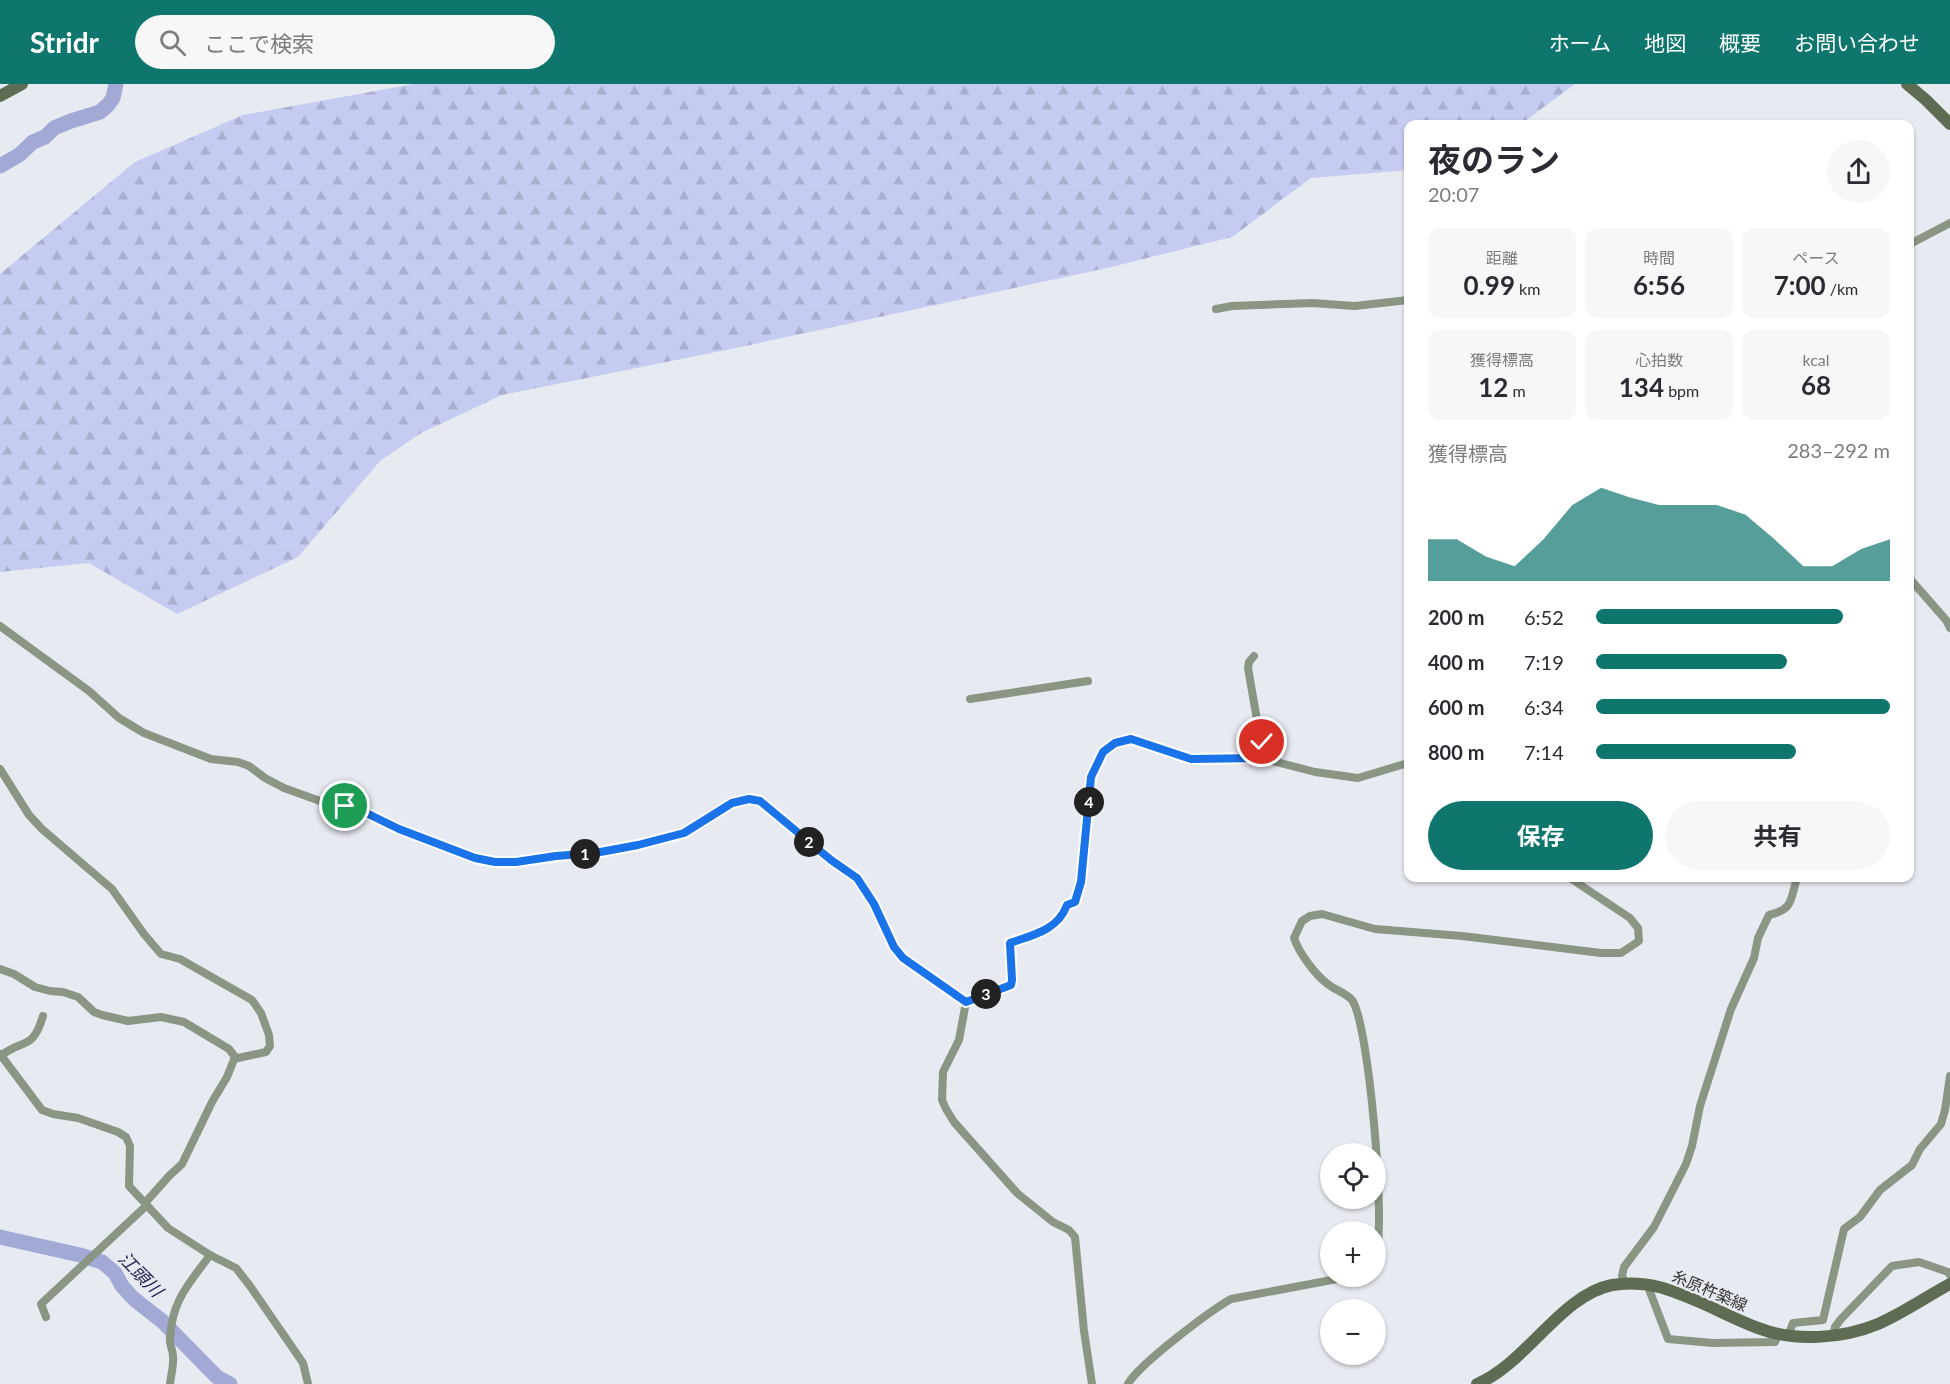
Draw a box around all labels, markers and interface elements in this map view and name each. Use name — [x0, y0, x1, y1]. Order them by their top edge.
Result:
search box — [135, 15, 555, 69]
text: Stridr — [30, 25, 99, 59]
icon: search — [156, 26, 189, 59]
text: ここで検索 — [204, 30, 314, 57]
text: ホーム — [1549, 30, 1611, 55]
text: 地図 — [1644, 30, 1686, 55]
text: 概要 — [1719, 30, 1761, 55]
text: お問い合わせ — [1794, 30, 1920, 55]
text: 夜のラン — [1428, 139, 1560, 179]
button: share — [1827, 140, 1890, 203]
text: 20:07 — [1428, 182, 1479, 206]
text: 距離 — [1486, 248, 1518, 267]
text: 時間 — [1643, 248, 1675, 267]
text: ペース — [1792, 248, 1840, 267]
text: 0.99 — [1464, 269, 1515, 301]
text: 6:56 — [1633, 269, 1685, 301]
text: 7:00 — [1774, 269, 1826, 301]
text: km — [1515, 279, 1540, 298]
text: /km — [1826, 279, 1858, 298]
text: 獲得標高 — [1470, 350, 1534, 369]
text: 心拍数 — [1635, 350, 1683, 369]
text: kcal — [1802, 350, 1830, 369]
text: 68 — [1801, 369, 1831, 401]
text: 12 — [1478, 371, 1508, 403]
text: 134 — [1619, 371, 1664, 403]
text: m — [1508, 381, 1526, 400]
text: bpm — [1664, 381, 1699, 400]
text: 283–292 m — [1787, 438, 1890, 462]
text: 獲得標高 — [1428, 441, 1508, 465]
text: 200 m — [1428, 605, 1484, 629]
text: 6:52 — [1524, 605, 1564, 629]
text: 400 m — [1428, 650, 1484, 674]
text: 7:19 — [1524, 650, 1564, 674]
text: 600 m — [1428, 695, 1484, 719]
text: 6:34 — [1524, 695, 1564, 719]
pin — [1236, 716, 1287, 767]
icon: check — [1245, 725, 1278, 758]
text: 800 m — [1428, 740, 1484, 764]
text: 7:14 — [1524, 740, 1564, 764]
pin — [319, 780, 370, 831]
pin: 4 — [1074, 787, 1104, 817]
icon: arrive — [328, 789, 361, 822]
text: 4 — [1084, 792, 1094, 811]
button: 保存 — [1428, 801, 1653, 870]
button: 共有 — [1665, 801, 1890, 870]
pin: 2 — [794, 827, 824, 857]
text: 2 — [804, 832, 814, 851]
pin: 1 — [570, 839, 600, 869]
text: 1 — [580, 844, 590, 863]
pin: 3 — [971, 979, 1001, 1009]
text: 3 — [981, 984, 991, 1003]
map controls — [1320, 1143, 1386, 1365]
button: locate — [1320, 1143, 1386, 1209]
button: + — [1320, 1221, 1386, 1287]
water label: 江頭川 — [114, 1247, 169, 1303]
street label: 糸原杵築線 — [1669, 1266, 1751, 1314]
button: − — [1320, 1299, 1386, 1365]

